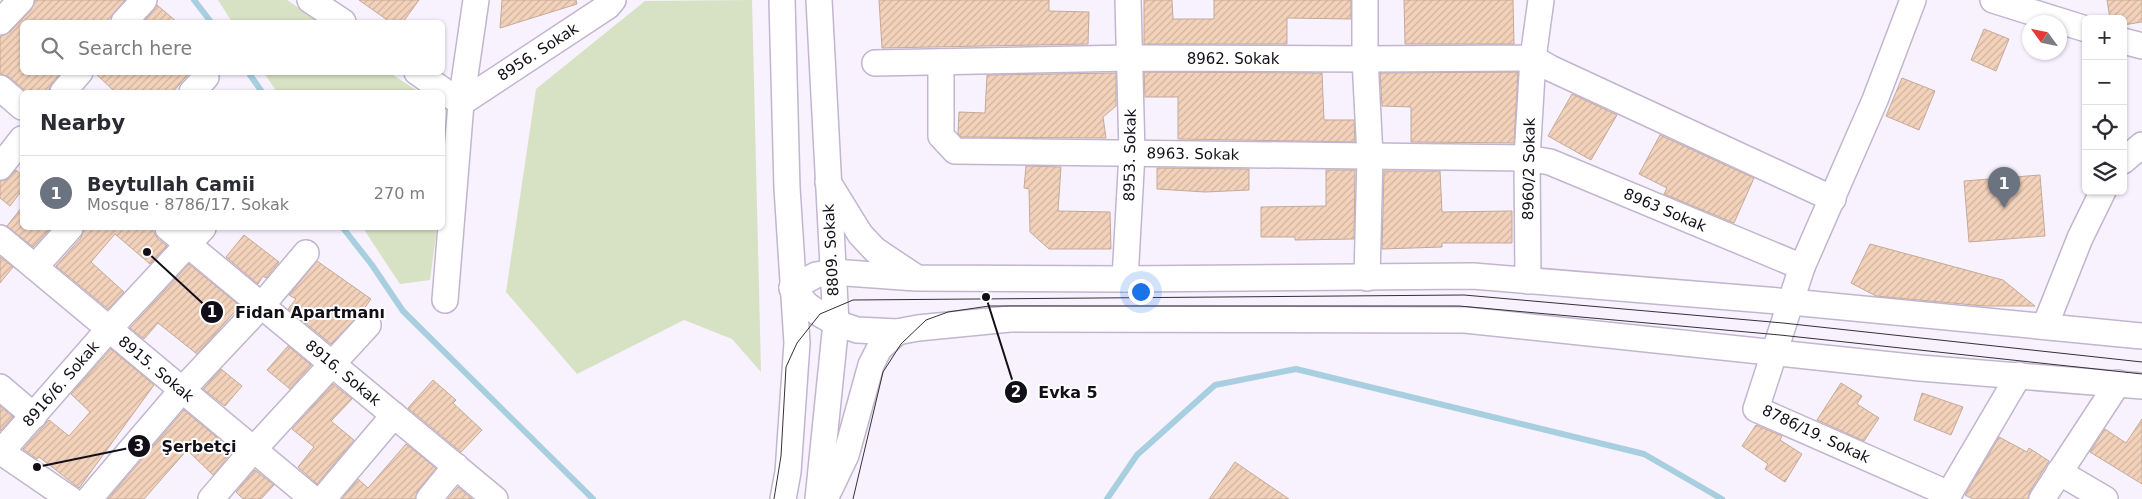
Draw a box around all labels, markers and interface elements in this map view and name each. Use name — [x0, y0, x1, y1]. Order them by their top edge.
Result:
north arrow — [2022, 15, 2067, 60]
map controls — [2082, 15, 2127, 195]
button: + — [2082, 15, 2127, 60]
street label: 8956. Sokak — [494, 19, 582, 85]
search box — [20, 20, 445, 75]
icon: search — [38, 34, 66, 62]
text: Search here — [78, 37, 192, 59]
street label: 8962. Sokak — [1187, 50, 1280, 68]
button: − — [2082, 60, 2127, 105]
button: locate — [2082, 105, 2127, 150]
street label: 8953. Sokak — [1120, 108, 1140, 202]
text: Nearby — [40, 111, 125, 135]
street label: 8960/2 Sokak — [1519, 117, 1539, 220]
street label: 8963. Sokak — [1146, 144, 1240, 164]
button: layers — [2082, 150, 2127, 195]
pin: 1 — [1988, 167, 2020, 208]
text: Beytullah Camii — [87, 173, 255, 195]
text: 1 — [50, 184, 62, 203]
text: 270 m — [374, 184, 425, 203]
street label: 8963 Sokak — [1621, 185, 1709, 236]
text: Mosque · 8786/17. Sokak — [87, 195, 289, 214]
street label: 8809. Sokak — [820, 203, 842, 297]
your location — [1128, 279, 1154, 305]
callout: Fidan Apartmanı — [200, 297, 395, 328]
text: 1 — [207, 303, 217, 321]
text: Fidan Apartmanı — [235, 303, 385, 322]
street label: 8915. Sokak — [115, 332, 198, 406]
street label: 8916. Sokak — [302, 336, 385, 410]
street label: 8916/6. Sokak — [19, 337, 103, 430]
callout: Evka 5 — [1003, 377, 1108, 408]
text: 2 — [1011, 383, 1021, 401]
text: Evka 5 — [1038, 383, 1098, 402]
street label: 8786/19. Sokak — [1759, 401, 1873, 467]
callout: Şerbetçi — [126, 431, 246, 462]
text: 3 — [134, 437, 144, 455]
text: Şerbetçi — [161, 437, 237, 456]

